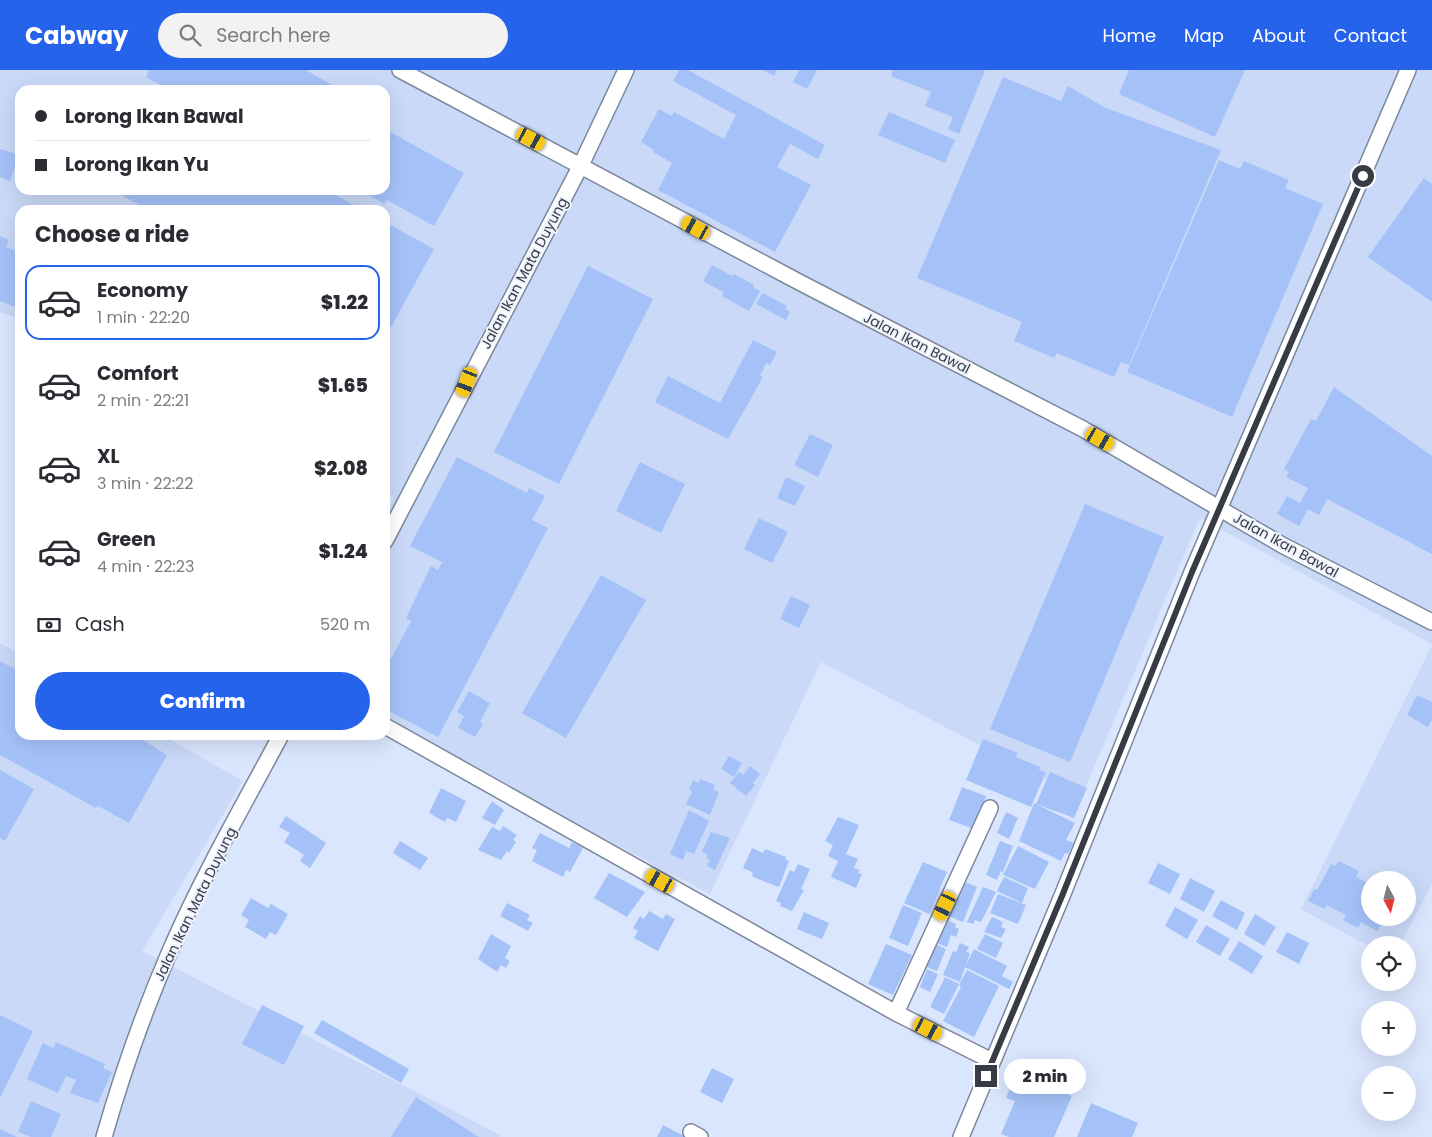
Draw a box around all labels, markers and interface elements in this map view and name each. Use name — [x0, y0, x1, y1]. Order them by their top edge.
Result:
search box — [158, 13, 508, 58]
text: Cabway — [25, 19, 128, 52]
icon: search — [176, 21, 204, 49]
text: Search here — [216, 22, 331, 49]
text: Home — [1102, 23, 1156, 48]
text: Map — [1184, 23, 1224, 48]
text: About — [1252, 23, 1306, 48]
text: Contact — [1334, 23, 1407, 48]
text: Lorong Ikan Bawal — [65, 103, 244, 130]
car — [514, 125, 547, 153]
text: Lorong Ikan Yu — [65, 151, 209, 178]
route start — [1352, 165, 1374, 187]
street label: Jalan Ikan Mata Duyung — [475, 194, 573, 352]
car — [679, 214, 712, 242]
text: Choose a ride — [35, 219, 189, 250]
text: Economy — [97, 277, 188, 304]
icon: car — [37, 280, 82, 325]
text: $1.22 — [321, 289, 368, 316]
text: 1 min · 22:20 — [97, 306, 190, 329]
street label: Jalan Ikan Bawal — [860, 307, 974, 379]
text: Comfort — [97, 360, 179, 387]
icon: car — [37, 363, 82, 408]
car — [454, 365, 479, 399]
text: $1.65 — [318, 372, 368, 399]
text: 2 min · 22:21 — [97, 389, 189, 412]
car — [1083, 425, 1116, 453]
text: XL — [97, 443, 120, 470]
icon: car — [37, 446, 82, 491]
text: $2.08 — [314, 455, 368, 482]
text: 3 min · 22:22 — [97, 472, 194, 495]
street label: Jalan Ikan Bawal — [1230, 508, 1342, 582]
text: Green — [97, 526, 156, 553]
icon: car — [37, 529, 82, 574]
text: $1.24 — [318, 538, 368, 565]
text: 4 min · 22:23 — [97, 555, 194, 578]
icon: cash — [35, 611, 63, 639]
text: Cash — [75, 611, 125, 638]
text: 520 m — [320, 613, 370, 636]
button: Confirm — [35, 672, 370, 730]
street label: Jalan Ikan Mata Duyung — [149, 824, 241, 984]
car — [643, 867, 676, 895]
north arrow — [1361, 871, 1416, 926]
map controls — [1361, 871, 1416, 1121]
car — [931, 889, 958, 923]
button: locate — [1361, 936, 1416, 991]
button: + — [1361, 1001, 1416, 1056]
car — [911, 1016, 944, 1042]
callout: 2 min — [1004, 1058, 1086, 1094]
route end — [975, 1065, 997, 1087]
text: 2 min — [1022, 1065, 1068, 1088]
button: − — [1361, 1066, 1416, 1121]

